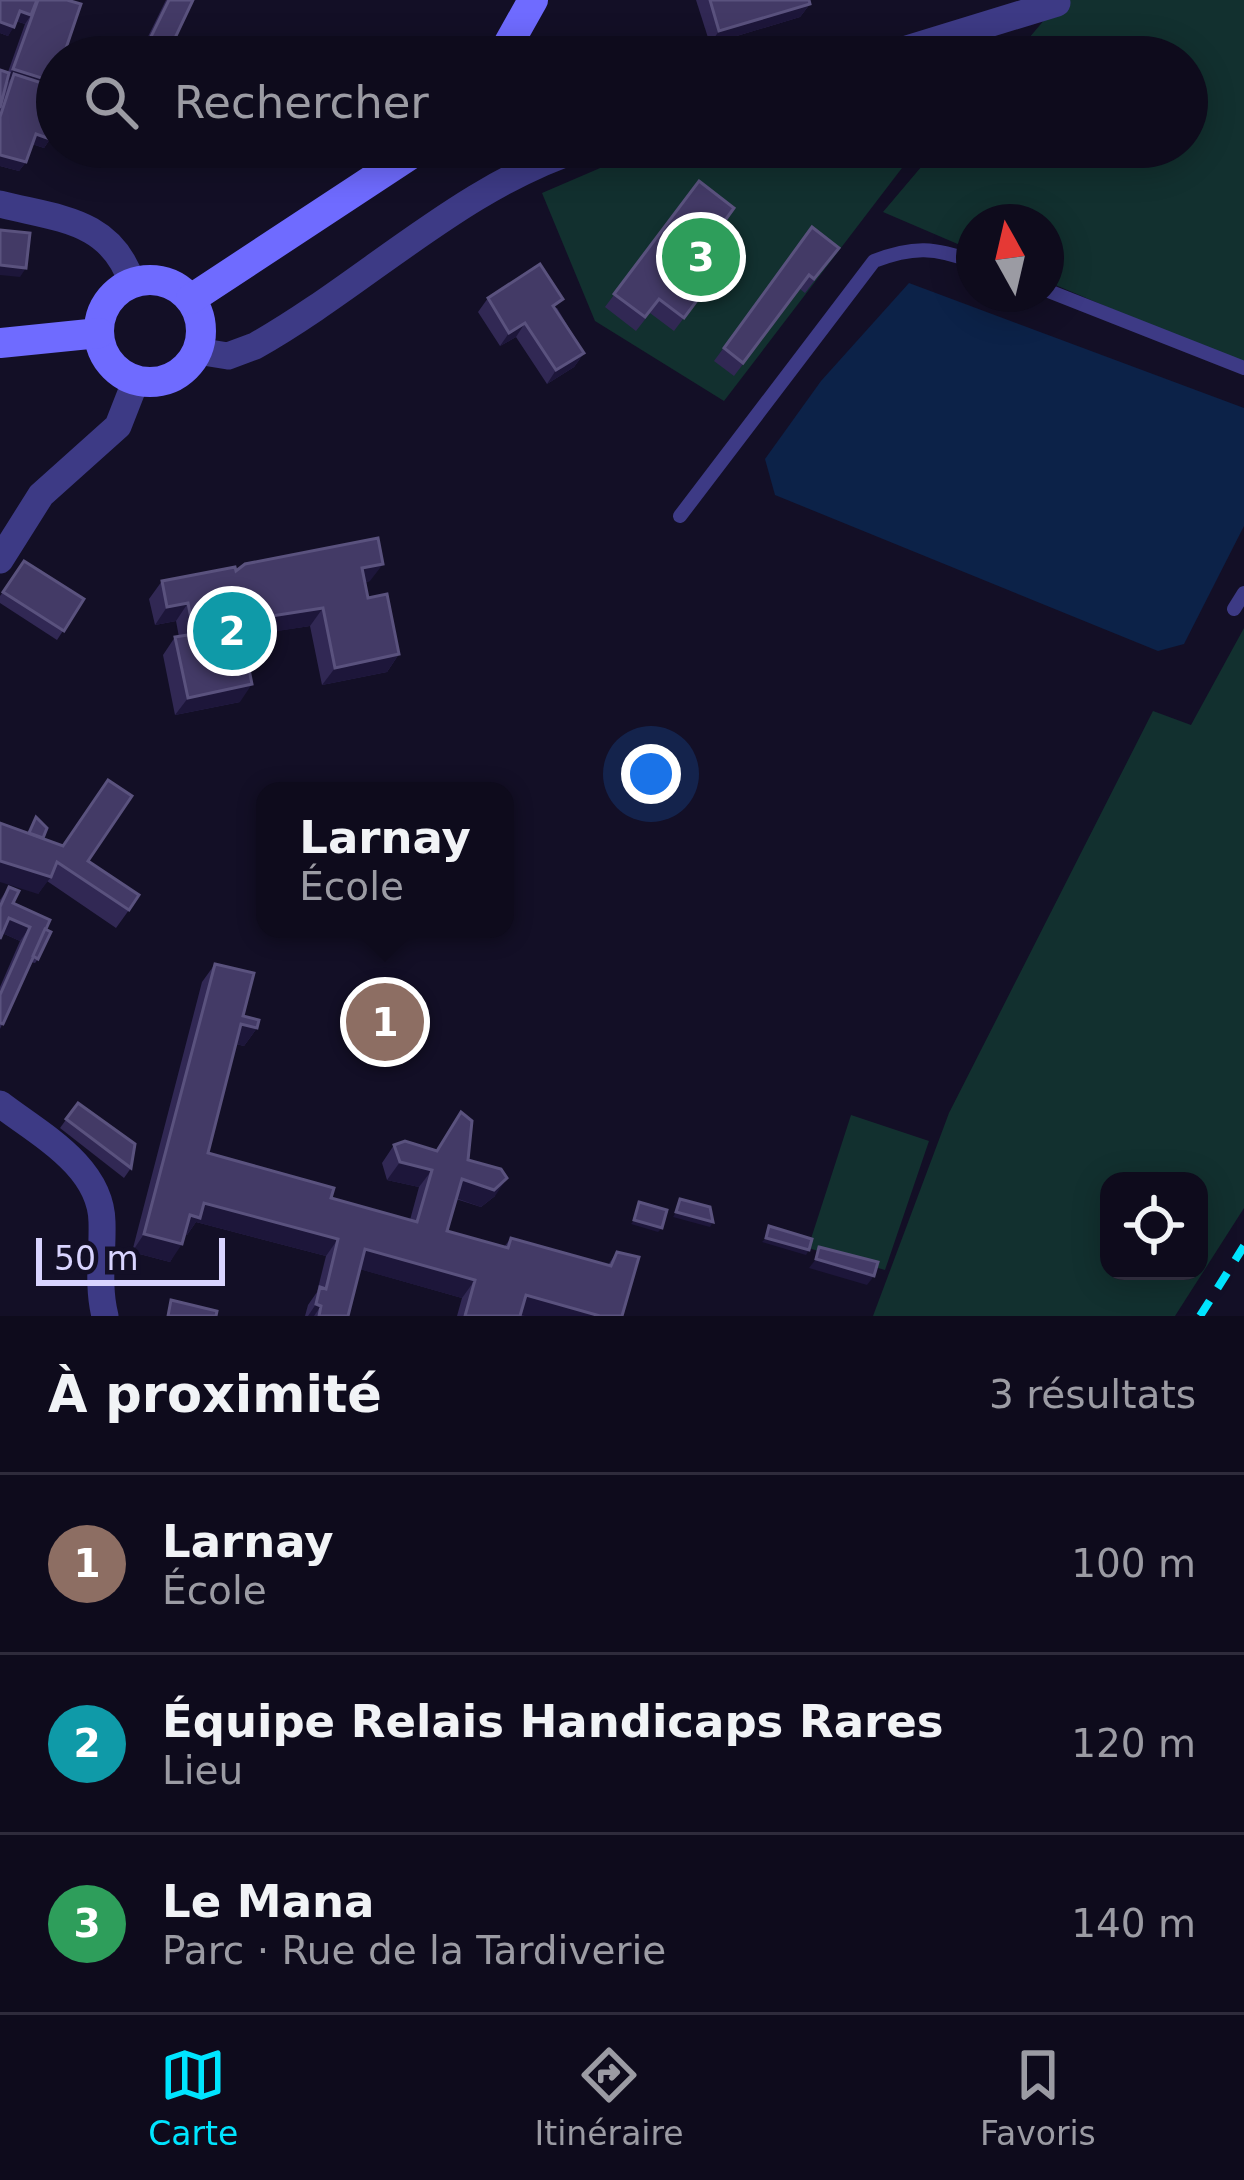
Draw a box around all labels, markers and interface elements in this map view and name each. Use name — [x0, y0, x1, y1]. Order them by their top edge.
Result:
search box — [36, 36, 1208, 168]
icon: search — [78, 69, 144, 135]
text: Rechercher — [174, 76, 429, 129]
north arrow — [956, 204, 1064, 312]
pin: 3 — [662, 212, 740, 302]
pin: 2 — [193, 586, 271, 676]
your location — [621, 744, 681, 804]
popup — [256, 782, 514, 938]
text: Larnay — [299, 811, 471, 864]
text: École — [299, 864, 404, 909]
pin: 1 — [346, 977, 424, 1067]
map controls — [1100, 1172, 1208, 1280]
button: locate — [1100, 1172, 1208, 1280]
scale bar — [36, 1232, 225, 1285]
text: 50 m — [54, 1239, 139, 1278]
text: À proximité — [48, 1365, 382, 1424]
text: 3 résultats — [989, 1372, 1196, 1417]
text: Larnay — [162, 1515, 334, 1568]
text: 1 — [73, 1541, 101, 1586]
text: 100 m — [1071, 1541, 1196, 1586]
text: École — [162, 1568, 267, 1613]
text: Équipe Relais Handicaps Rares — [162, 1695, 944, 1748]
text: 2 — [73, 1721, 101, 1766]
text: 120 m — [1071, 1721, 1196, 1766]
text: Lieu — [162, 1748, 243, 1793]
text: Le Mana — [162, 1875, 374, 1928]
text: 3 — [73, 1901, 101, 1946]
text: 140 m — [1071, 1901, 1196, 1946]
text: Parc · Rue de la Tardiverie — [162, 1928, 666, 1973]
tab: Carte — [148, 2042, 238, 2153]
tab: Itinéraire — [535, 2042, 684, 2153]
tab: Favoris — [980, 2042, 1096, 2153]

